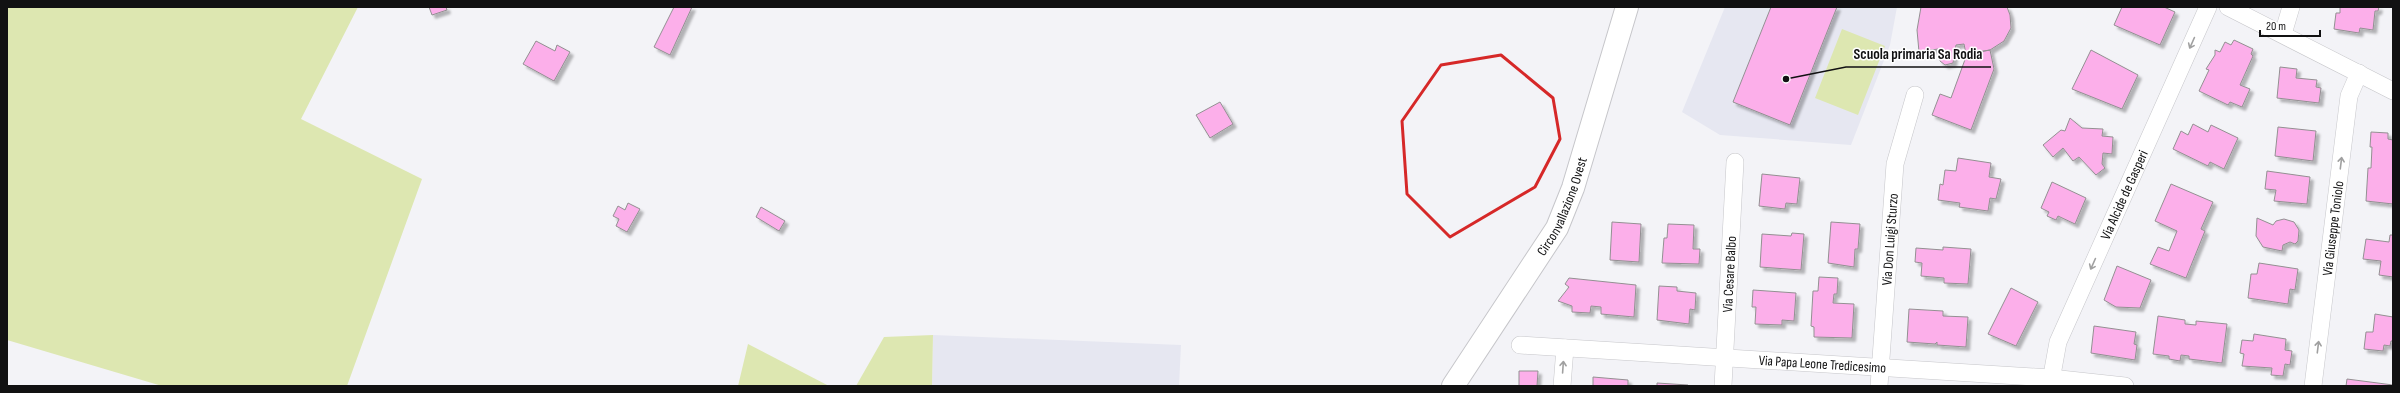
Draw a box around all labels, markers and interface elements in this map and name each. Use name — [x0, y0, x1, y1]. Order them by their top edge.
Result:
scale bar — [2260, 12, 2320, 38]
text: 20 m — [2266, 19, 2286, 34]
one-way arrow — [2188, 36, 2195, 48]
callout: Scuola primaria Sa Rodia — [1846, 40, 1991, 67]
text: Scuola primaria Sa Rodia — [1854, 45, 1982, 64]
street label: Via Alcide de Gasperi — [2096, 147, 2151, 242]
street label: Circonvallazione Ovest — [1533, 155, 1590, 259]
one-way arrow — [2337, 157, 2344, 170]
street label: Via Giuseppe Toniolo — [2318, 180, 2347, 277]
street label: Via Don Luigi Sturzo — [1878, 192, 1901, 286]
street label: Via Cesare Balbo — [1718, 235, 1740, 313]
one-way arrow — [2089, 257, 2096, 269]
one-way arrow — [2314, 341, 2322, 354]
street label: Via Papa Leone Tredicesimo — [1758, 351, 1887, 376]
one-way arrow — [1560, 361, 1567, 374]

